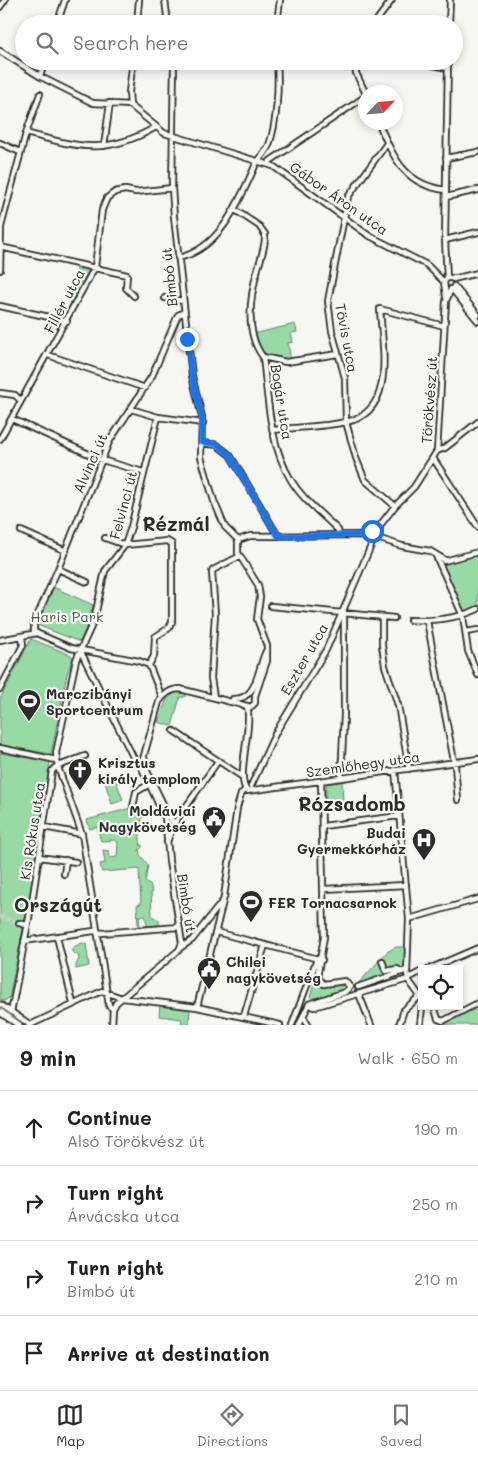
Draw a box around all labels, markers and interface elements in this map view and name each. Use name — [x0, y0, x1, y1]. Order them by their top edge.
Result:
search box — [15, 15, 463, 70]
icon: search — [33, 29, 61, 57]
text: Search here — [73, 30, 189, 55]
north arrow — [358, 85, 403, 130]
street label: Gábor Áron utca — [286, 157, 392, 239]
street label: Bimbó út — [156, 246, 182, 308]
street label: Fillér utca — [39, 266, 89, 336]
street label: Tövis utca — [331, 302, 363, 374]
route end — [176, 328, 199, 351]
street label: Törökvész út — [416, 356, 442, 444]
street label: Bogár utca — [267, 363, 297, 441]
street label: Alvinci út — [68, 430, 112, 496]
street label: Felvinci út — [105, 469, 141, 541]
district label: Rézmál — [142, 511, 210, 536]
route start — [361, 520, 384, 543]
park label: Haris Park — [30, 607, 104, 626]
street label: Eszter utca — [276, 620, 332, 698]
place label: Marczibányi Sportcentrum — [46, 684, 143, 719]
sports icon: Marczibányi Sportcentrum — [16, 688, 42, 722]
street label: Szemlőhegy utca — [305, 747, 421, 781]
place label: Krisztus király templom — [98, 753, 200, 788]
church icon: Krisztus király templom — [67, 757, 93, 791]
street label: Kis Rókus utca — [15, 781, 49, 881]
district label: Rózsadomb — [298, 791, 406, 816]
place label: Moldáviai Nagykövetség — [99, 801, 196, 836]
public building icon: Moldáviai Nagykövetség — [201, 805, 227, 839]
place label: Budai Gyermekkórház — [297, 823, 406, 858]
hospital icon: Budai Gyermekkórház — [411, 827, 437, 861]
street label: Bimbó út — [173, 872, 201, 934]
sports icon: FER Tornacsarnok — [238, 889, 264, 923]
district label: Országút — [14, 892, 102, 917]
place label: FER Tornacsarnok — [268, 893, 397, 912]
place label: Chilei nagykövetség — [226, 952, 321, 987]
public building icon: Chilei nagykövetség — [196, 956, 222, 990]
map controls — [418, 965, 463, 1010]
button: locate — [418, 965, 463, 1010]
text: 9 min — [20, 1044, 76, 1071]
text: Walk · 650 m — [358, 1047, 458, 1068]
text: Continue — [67, 1105, 152, 1130]
icon: ahead — [20, 1114, 48, 1142]
text: 190 m — [414, 1118, 458, 1139]
text: Alsó Törökvész út — [67, 1130, 205, 1151]
text: Turn right — [67, 1180, 164, 1205]
icon: right — [20, 1189, 48, 1217]
text: 250 m — [412, 1193, 458, 1214]
text: Árvácska utca — [67, 1205, 180, 1226]
text: Turn right — [67, 1255, 164, 1280]
icon: right — [20, 1264, 48, 1292]
text: 210 m — [414, 1268, 458, 1289]
text: Bimbó út — [67, 1280, 135, 1301]
icon: arrive — [20, 1339, 48, 1367]
text: Arrive at destination — [67, 1341, 270, 1366]
tab: Map — [56, 1401, 85, 1450]
tab: Directions — [197, 1401, 268, 1450]
tab: Saved — [380, 1401, 422, 1450]

